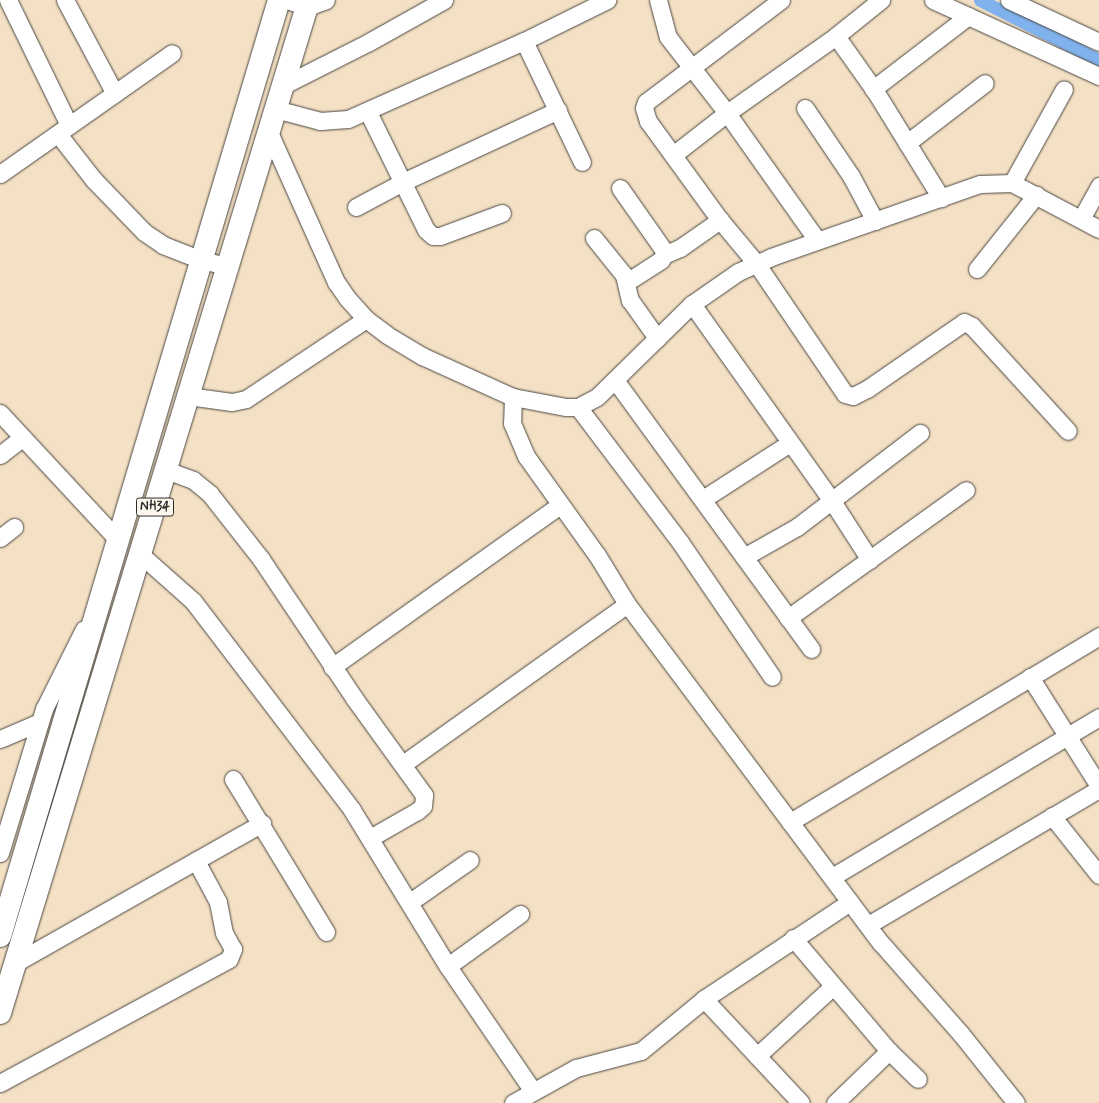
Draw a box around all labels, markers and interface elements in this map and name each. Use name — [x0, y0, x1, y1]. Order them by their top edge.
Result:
road number: NH34 — [135, 496, 175, 518]

